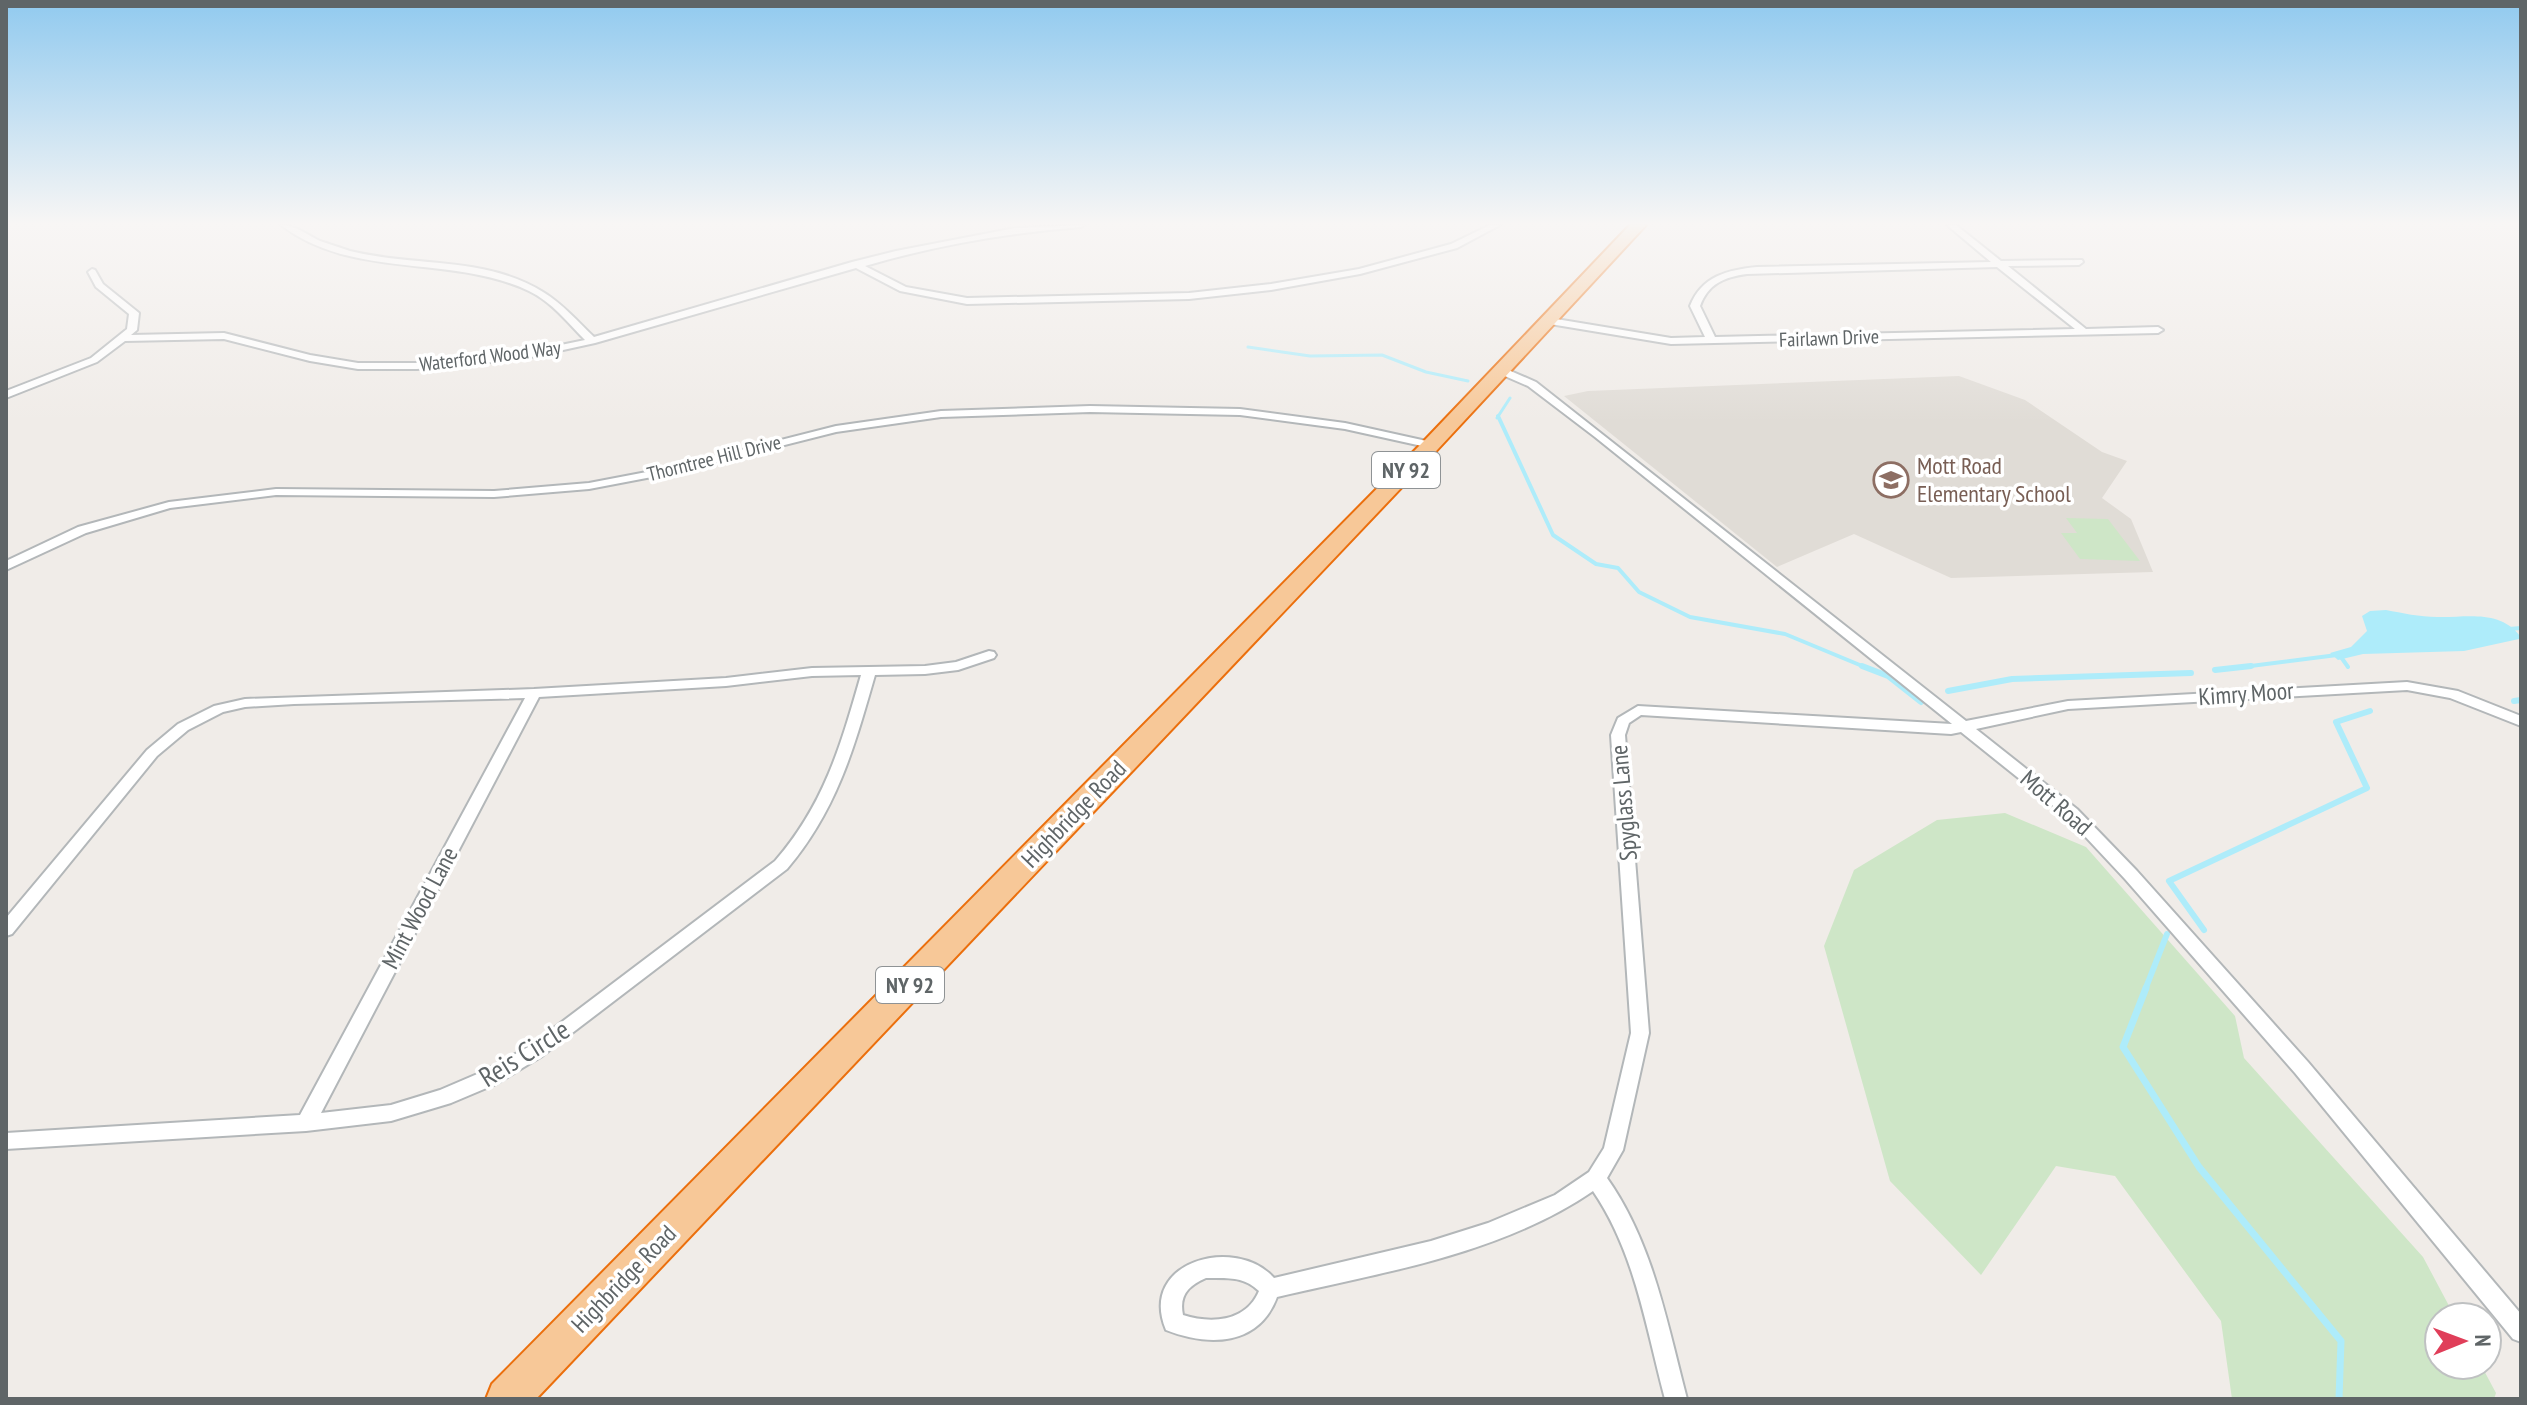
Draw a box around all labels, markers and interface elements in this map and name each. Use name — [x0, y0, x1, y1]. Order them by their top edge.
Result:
street label: Fairlawn Drive — [1779, 323, 1879, 353]
street label: Waterford Wood Way — [418, 334, 563, 378]
street label: Thorntree Hill Drive — [644, 429, 784, 487]
place label: Mott Road Elementary School — [1917, 450, 2071, 509]
road number: NY 92 — [1372, 452, 1440, 488]
school or university icon: Mott Road Elementary School — [1872, 461, 1910, 499]
street label: Kimry Moor — [2197, 675, 2295, 712]
street label: Spyglass Lane — [1603, 744, 1644, 862]
street label: Highbridge Road — [1015, 753, 1133, 874]
street label: Mott Road — [2014, 763, 2099, 842]
street label: Mint Wood Lane — [375, 842, 465, 974]
road number: NY 92 — [876, 967, 944, 1003]
street label: Reis Circle — [472, 1010, 576, 1095]
street label: Highbridge Road — [565, 1218, 683, 1339]
north arrow — [2423, 1301, 2503, 1381]
text: N — [2469, 1334, 2497, 1347]

